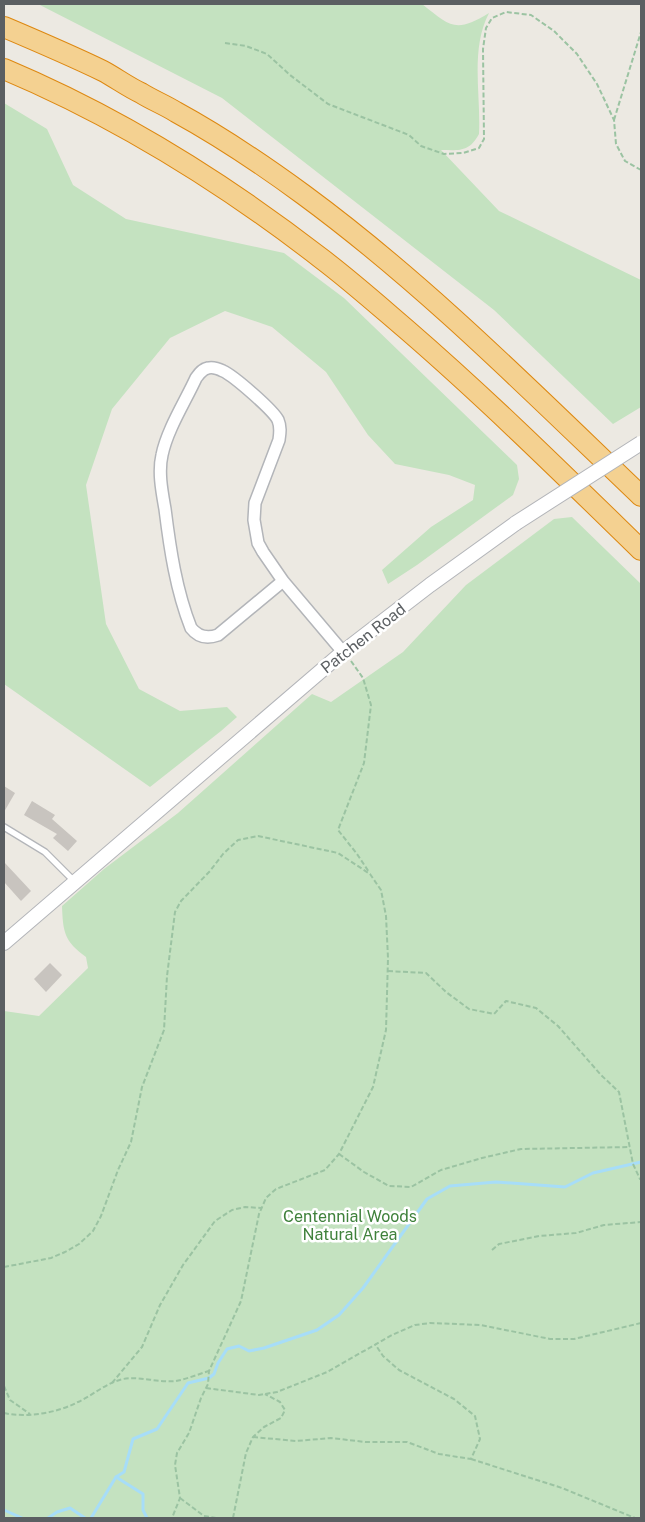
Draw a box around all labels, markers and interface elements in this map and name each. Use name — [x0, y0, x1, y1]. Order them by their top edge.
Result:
street label: Patchen Road — [317, 599, 410, 677]
park label: Centennial Woods Natural Area — [283, 1207, 417, 1244]

